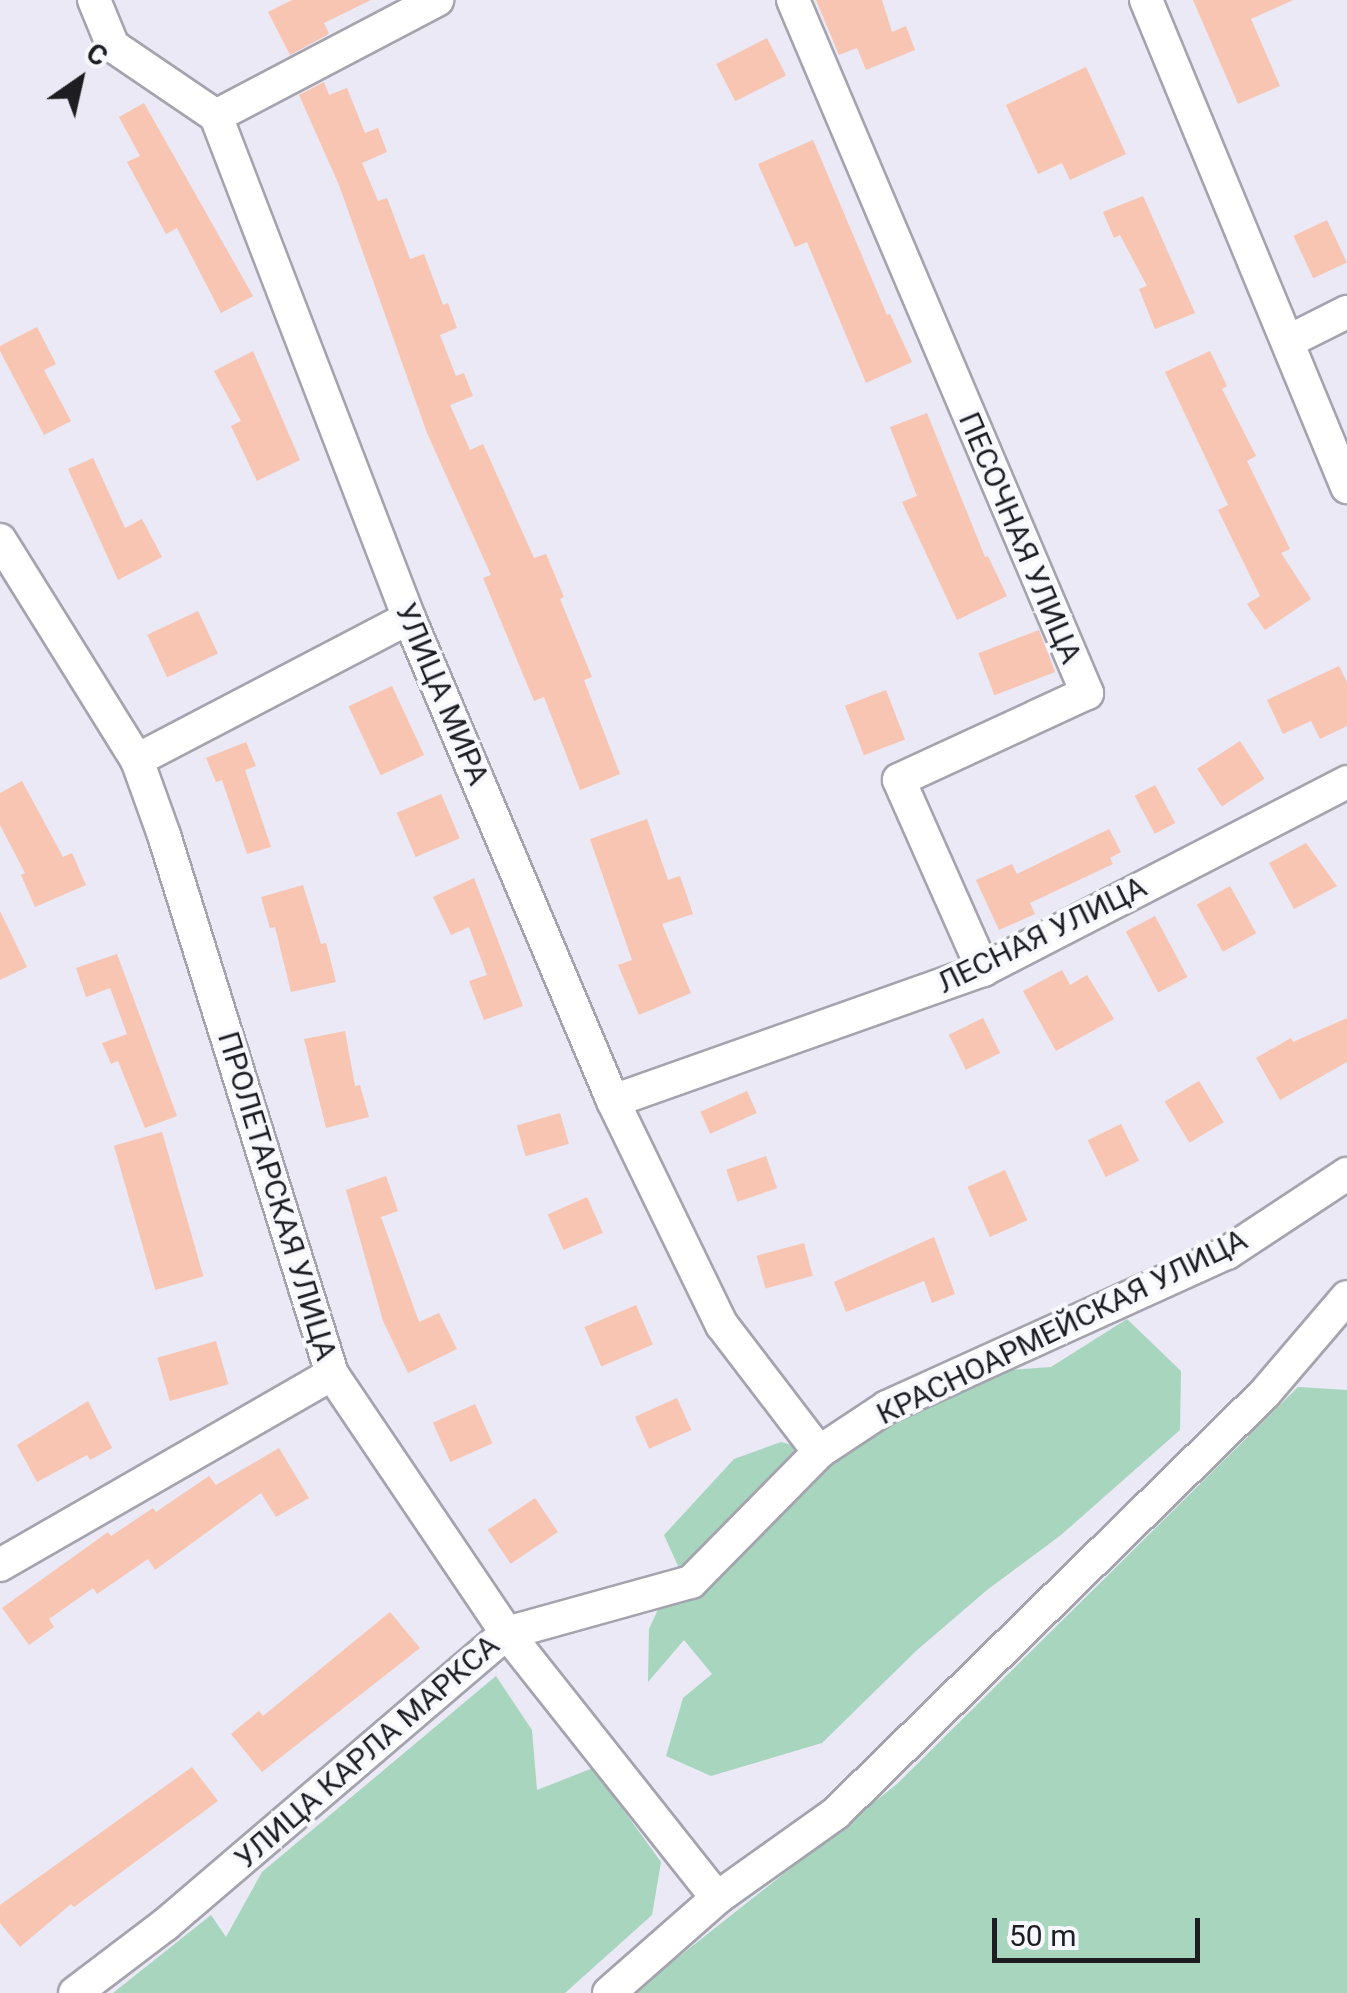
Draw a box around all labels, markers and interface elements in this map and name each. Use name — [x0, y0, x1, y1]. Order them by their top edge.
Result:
north arrow — [30, 30, 130, 130]
text: С — [80, 36, 114, 74]
street label: ПЕСОЧНАЯ УЛИЦА — [951, 407, 1089, 669]
street label: УЛИЦА МИРА — [388, 598, 496, 790]
street label: ЛЕСНАЯ УЛИЦА — [932, 869, 1152, 1001]
street label: ПРОЛЕТАРСКАЯ УЛИЦА — [210, 1027, 344, 1365]
street label: КРАСНОАРМЕЙСКАЯ УЛИЦА — [871, 1222, 1253, 1432]
street label: УЛИЦА КАРЛА МАРКСА — [228, 1627, 506, 1877]
scale bar — [997, 1898, 1204, 1960]
text: 50 m — [1009, 1918, 1076, 1953]

